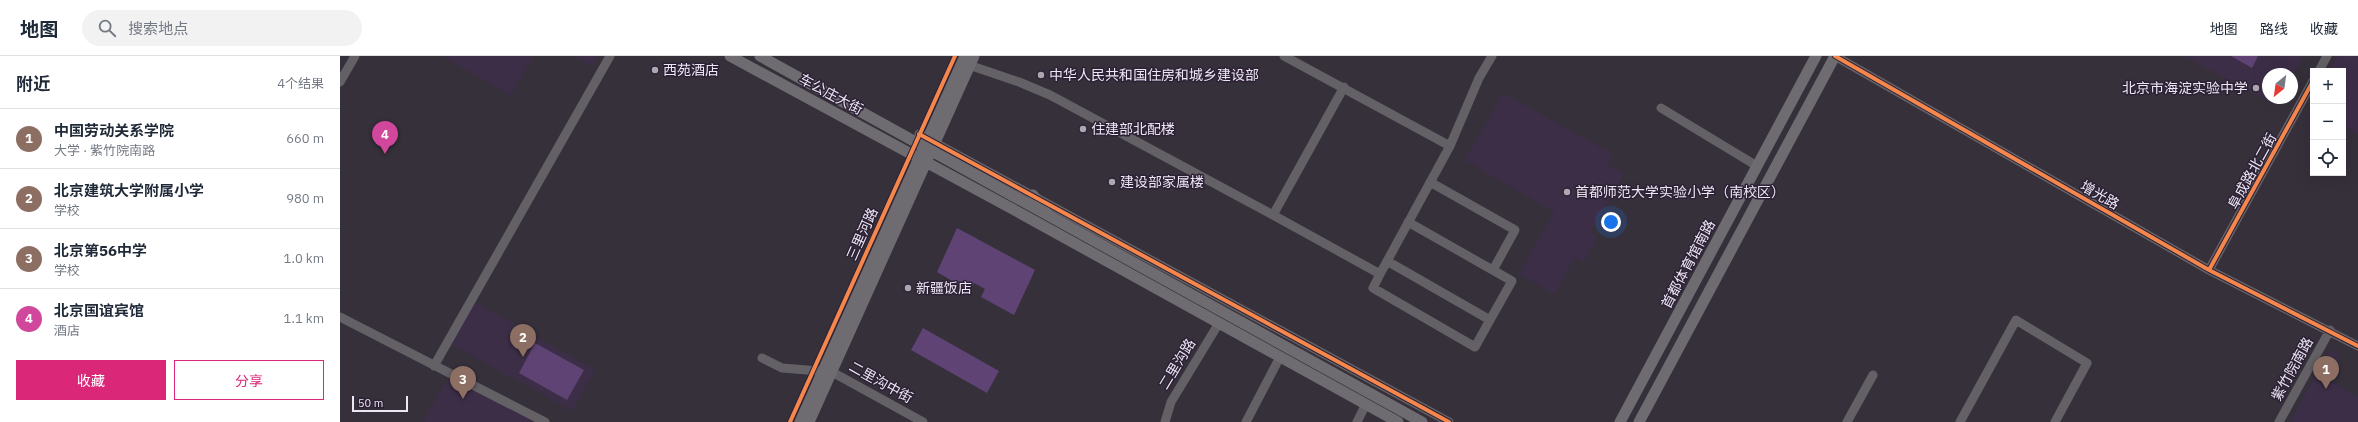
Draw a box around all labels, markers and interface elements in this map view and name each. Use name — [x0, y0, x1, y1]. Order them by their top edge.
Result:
search box — [82, 10, 362, 46]
text: 地图 — [20, 17, 58, 41]
icon: search — [96, 17, 118, 39]
text: 搜索地点 — [128, 19, 188, 38]
text: 地图 — [2210, 20, 2238, 38]
text: 路线 — [2260, 20, 2288, 38]
text: 收藏 — [2310, 20, 2338, 38]
place label: 西苑酒店 — [663, 61, 719, 79]
marker: 西苑酒店 — [650, 65, 660, 75]
place label: 中华人民共和国住房和城乡建设部 — [1049, 66, 1259, 84]
north arrow — [2262, 68, 2298, 104]
map controls — [2310, 68, 2346, 176]
button: + — [2310, 68, 2346, 104]
street label: 车公庄大街 — [796, 70, 866, 118]
marker: 中华人民共和国住房和城乡建设部 — [1036, 70, 1046, 80]
text: 附近 — [16, 73, 50, 95]
text: 4个结果 — [277, 75, 324, 92]
place label: 北京市海淀实验中学 — [2122, 79, 2248, 97]
marker: 北京市海淀实验中学 — [2251, 83, 2261, 93]
button: − — [2310, 104, 2346, 140]
place label: 住建部北配楼 — [1091, 120, 1175, 138]
text: 中国劳动关系学院 — [54, 121, 174, 140]
pin: 4 — [372, 121, 398, 154]
marker: 住建部北配楼 — [1078, 124, 1088, 134]
text: 1 — [25, 130, 33, 147]
text: 660 m — [286, 130, 324, 147]
street label: 阜成路北二街 — [2224, 130, 2280, 212]
button: locate — [2310, 140, 2346, 176]
text: 大学 · 紫竹院南路 — [54, 142, 155, 159]
place label: 建设部家属楼 — [1120, 173, 1204, 191]
marker: 建设部家属楼 — [1107, 177, 1117, 187]
street label: 增光路 — [2077, 177, 2123, 213]
text: 北京建筑大学附属小学 — [54, 181, 204, 200]
place label: 首都师范大学实验小学（南校区） — [1575, 183, 1785, 201]
marker: 首都师范大学实验小学（南校区） — [1562, 187, 1572, 197]
text: 2 — [25, 190, 33, 207]
text: 980 m — [286, 190, 324, 207]
text: 学校 — [54, 202, 80, 219]
street label: 三里河路 — [842, 205, 882, 263]
your location — [1601, 212, 1621, 232]
street label: 首都体育馆南路 — [1657, 217, 1719, 311]
text: 北京第56中学 — [54, 241, 147, 260]
text: 3 — [25, 250, 33, 267]
text: 1.0 km — [284, 250, 324, 267]
text: 学校 — [54, 262, 80, 279]
place label: 新疆饭店 — [916, 279, 972, 297]
marker: 新疆饭店 — [903, 283, 913, 293]
text: 北京国谊宾馆 — [54, 301, 144, 320]
text: 4 — [25, 310, 33, 327]
text: 1.1 km — [284, 310, 324, 327]
text: 酒店 — [54, 322, 80, 339]
pin: 2 — [510, 324, 536, 357]
street label: 紫竹院南路 — [2267, 334, 2317, 404]
street label: 二里沟路 — [1155, 335, 1199, 393]
pin: 1 — [2313, 356, 2339, 389]
street label: 二里沟中街 — [846, 357, 916, 407]
button: 收藏 — [16, 360, 166, 400]
button: 分享 — [174, 360, 324, 400]
pin: 3 — [450, 366, 476, 399]
scale bar — [352, 394, 408, 413]
text: 50 m — [358, 396, 383, 410]

